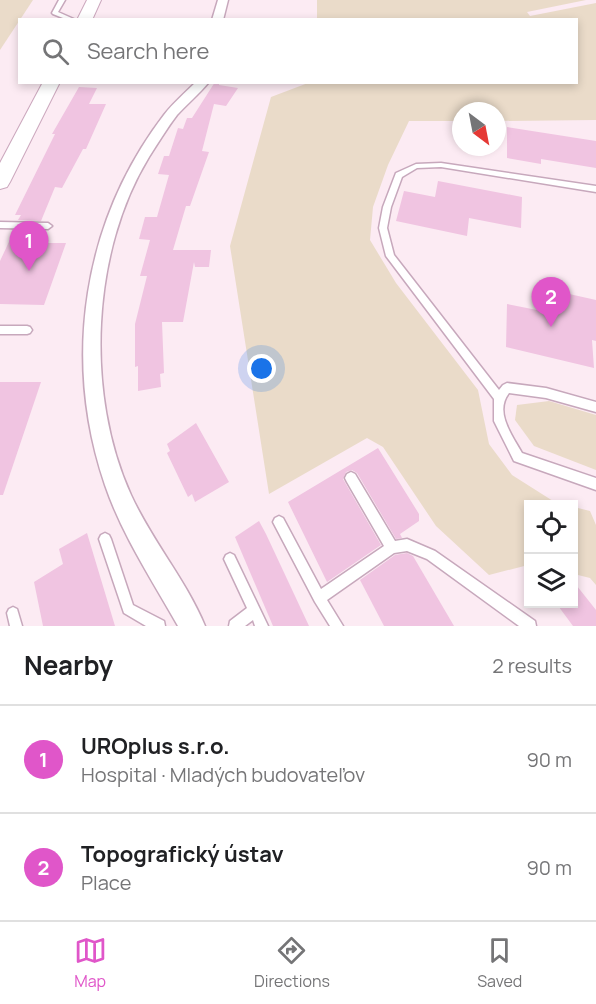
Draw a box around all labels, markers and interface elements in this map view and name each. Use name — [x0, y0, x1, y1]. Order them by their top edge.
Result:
search box — [18, 18, 578, 84]
icon: search — [39, 35, 72, 68]
text: Search here — [87, 36, 209, 66]
north arrow — [452, 102, 506, 156]
pin: 1 — [9, 222, 48, 271]
pin: 2 — [532, 278, 570, 327]
your location — [247, 354, 276, 383]
map controls — [524, 500, 578, 608]
button: locate — [524, 500, 578, 554]
button: layers — [524, 554, 578, 608]
text: Nearby — [24, 647, 113, 683]
text: 2 results — [492, 652, 572, 679]
text: UROplus s.r.o. — [81, 731, 230, 761]
text: 1 — [39, 746, 48, 773]
text: 90 m — [526, 746, 572, 773]
text: Hospital · Mladých budovateľov — [81, 761, 365, 788]
text: Topografický ústav — [81, 839, 284, 869]
text: 2 — [38, 854, 49, 881]
text: 90 m — [526, 854, 572, 881]
text: Place — [81, 869, 131, 896]
tab: Map — [74, 934, 107, 992]
tab: Directions — [254, 934, 330, 992]
tab: Saved — [477, 934, 522, 992]

